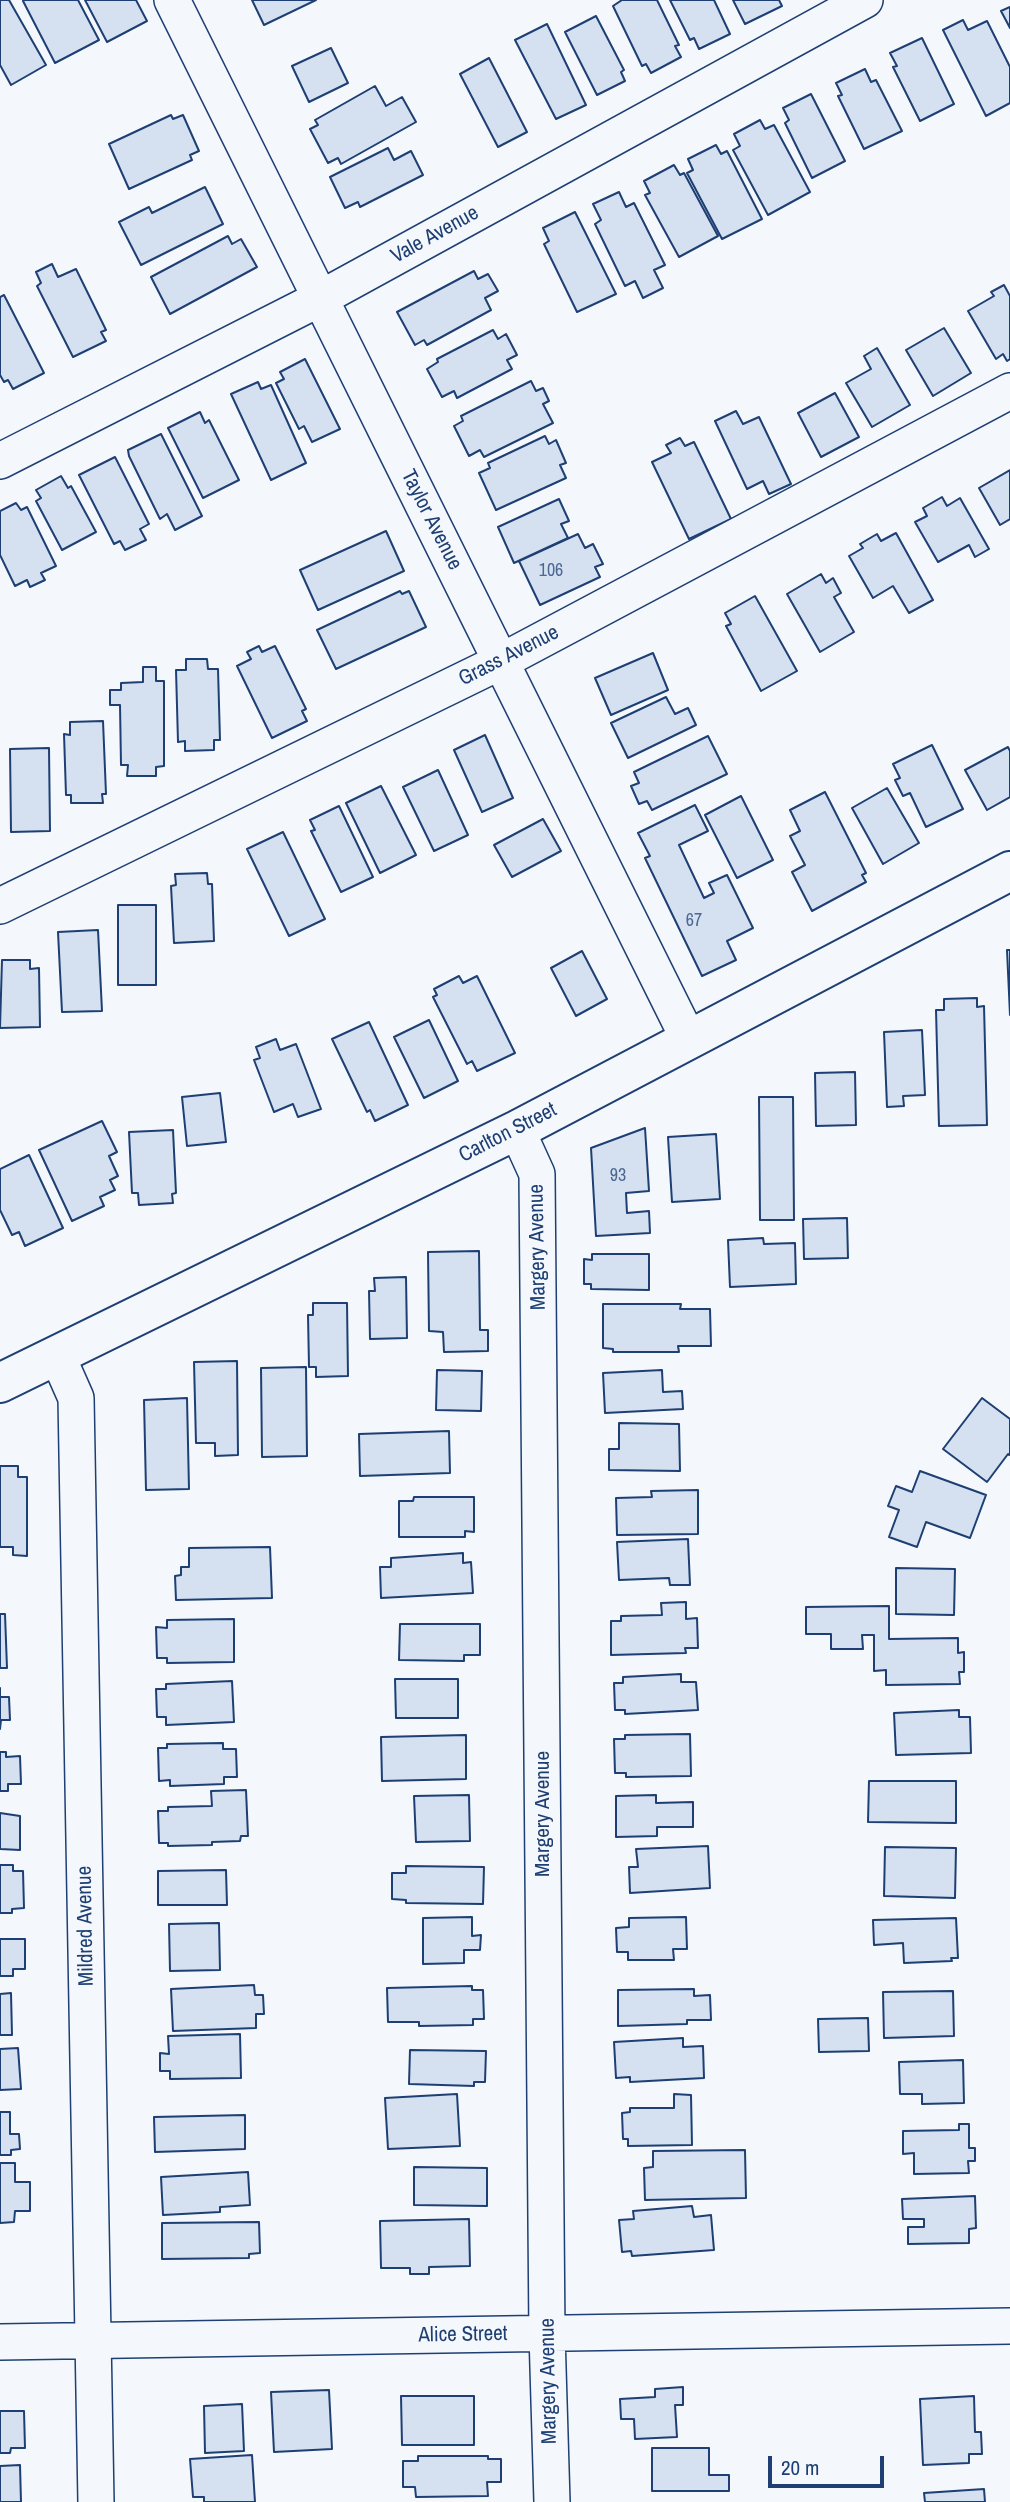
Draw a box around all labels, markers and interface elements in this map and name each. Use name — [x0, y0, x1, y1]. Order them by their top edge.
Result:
street label: Vale Avenue — [387, 201, 483, 269]
street label: Taylor Avenue — [395, 466, 467, 574]
house number: 106 — [539, 560, 563, 582]
street label: Grass Avenue — [455, 620, 563, 692]
house number: 67 — [686, 910, 702, 932]
street label: Carlton Street — [455, 1098, 561, 1168]
house number: 93 — [610, 1165, 626, 1187]
street label: Margery Avenue — [524, 1184, 552, 1310]
street label: Margery Avenue — [530, 1751, 556, 1877]
street label: Mildred Avenue — [72, 1866, 100, 1986]
street label: Margery Avenue — [535, 2318, 563, 2444]
street label: Alice Street — [418, 2322, 508, 2348]
scale bar — [772, 2442, 888, 2486]
text: 20 m — [781, 2453, 819, 2482]

